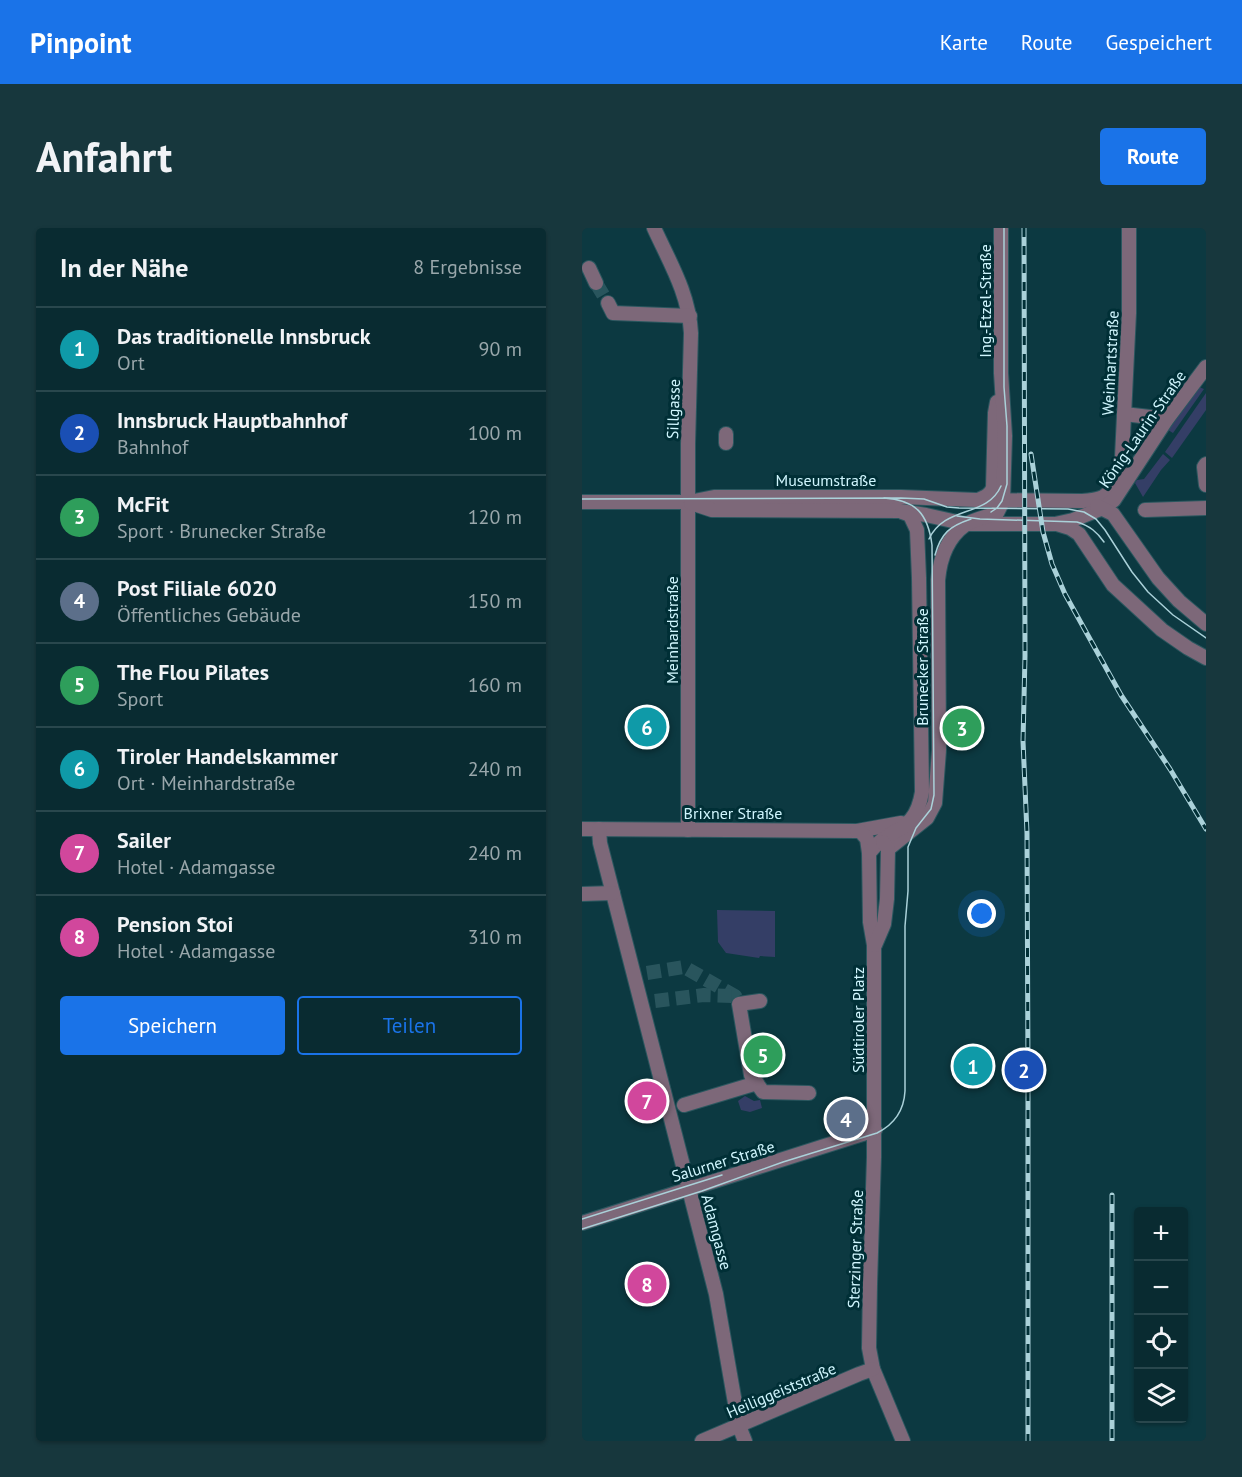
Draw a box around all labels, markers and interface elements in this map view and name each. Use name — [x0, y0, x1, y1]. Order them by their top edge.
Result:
text: Pinpoint — [30, 24, 132, 61]
text: Karte — [940, 29, 988, 56]
text: Route — [1021, 29, 1072, 56]
text: Gespeichert — [1105, 29, 1212, 56]
button: Route — [1100, 128, 1206, 185]
text: Anfahrt — [36, 129, 172, 184]
street label: Ing.-Etzel-Straße — [975, 244, 995, 358]
text: In der Nähe — [60, 251, 188, 284]
text: 8 Ergebnisse — [413, 254, 522, 280]
street label: Weinhartstraße — [1097, 310, 1123, 416]
text: Das traditionelle Innsbruck — [117, 322, 371, 350]
text: 1 — [74, 336, 85, 362]
text: 90 m — [479, 336, 522, 362]
text: Ort — [117, 350, 145, 376]
street label: König-Laurin-Straße — [1094, 366, 1190, 492]
street label: Sillgasse — [662, 379, 684, 439]
text: Innsbruck Hauptbahnhof — [117, 406, 347, 434]
text: 2 — [74, 420, 85, 446]
text: 100 m — [468, 420, 522, 446]
text: Bahnhof — [117, 434, 188, 460]
street label: Museumstraße — [776, 470, 876, 490]
text: McFit — [117, 490, 169, 518]
text: 3 — [74, 504, 85, 530]
text: 120 m — [468, 504, 522, 530]
text: Sport · Brunecker Straße — [117, 518, 326, 544]
text: Post Filiale 6020 — [117, 574, 277, 602]
street label: Meinhardstraße — [662, 576, 682, 684]
text: 4 — [74, 588, 85, 614]
text: 150 m — [468, 588, 522, 614]
text: Öffentliches Gebäude — [117, 602, 301, 628]
street label: Brunecker Straße — [912, 608, 932, 726]
text: The Flou Pilates — [117, 658, 269, 686]
text: 5 — [74, 672, 85, 698]
text: 160 m — [468, 672, 522, 698]
text: Sport — [117, 686, 163, 712]
pin: 6 — [628, 704, 666, 750]
pin: 3 — [942, 706, 982, 750]
text: Tiroler Handelskammer — [117, 742, 338, 770]
text: 6 — [74, 756, 85, 782]
text: 240 m — [468, 756, 522, 782]
text: Ort · Meinhardstraße — [117, 770, 296, 796]
street label: Brixner Straße — [684, 803, 782, 823]
text: Sailer — [117, 826, 171, 854]
text: 7 — [74, 840, 85, 866]
text: 240 m — [468, 840, 522, 866]
text: Hotel · Adamgasse — [117, 854, 275, 880]
your location — [967, 899, 996, 928]
text: Pension Stoi — [117, 910, 234, 938]
text: 8 — [74, 924, 85, 950]
text: 310 m — [468, 924, 522, 950]
text: Hotel · Adamgasse — [117, 938, 275, 964]
street label: Südtiroler Platz — [848, 967, 868, 1073]
button: Speichern — [60, 996, 285, 1055]
button: Teilen — [297, 996, 522, 1055]
pin: 5 — [744, 1032, 783, 1078]
pin: 1 — [954, 1044, 992, 1088]
pin: 2 — [1004, 1048, 1044, 1092]
pin: 7 — [628, 1078, 666, 1124]
pin: 4 — [826, 1096, 866, 1142]
street label: Salurner Straße — [669, 1136, 777, 1186]
street label: Sterzinger Straße — [843, 1189, 867, 1309]
street label: Adamgasse — [697, 1192, 737, 1272]
map controls — [1134, 1207, 1188, 1423]
button: + — [1134, 1207, 1188, 1261]
button: − — [1134, 1261, 1188, 1315]
pin: 8 — [628, 1262, 666, 1306]
button: locate — [1134, 1315, 1188, 1369]
street label: Heiliggeiststraße — [723, 1358, 839, 1422]
button: layers — [1134, 1369, 1188, 1423]

